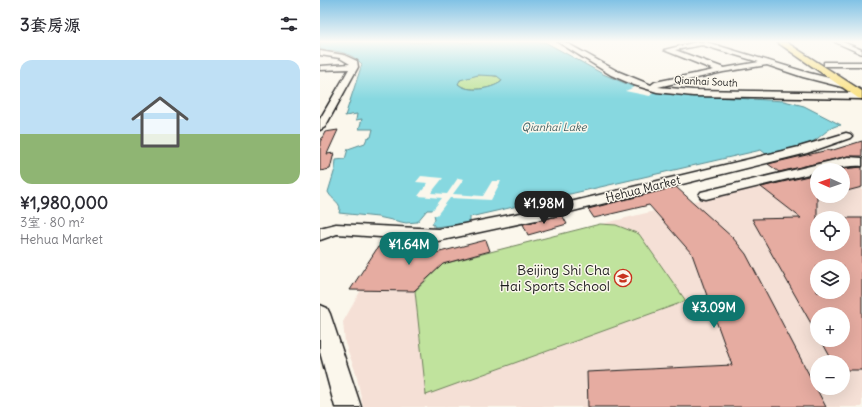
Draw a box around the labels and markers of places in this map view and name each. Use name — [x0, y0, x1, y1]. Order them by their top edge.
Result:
pin: ¥1.98M — [511, 191, 577, 225]
pin: ¥1.64M — [376, 232, 442, 266]
place label: Beijing Shi Cha Hai Sports School — [500, 261, 610, 295]
school or university icon: Beijing Shi Cha Hai Sports School — [613, 268, 633, 288]
pin: ¥3.09M — [681, 295, 747, 329]

